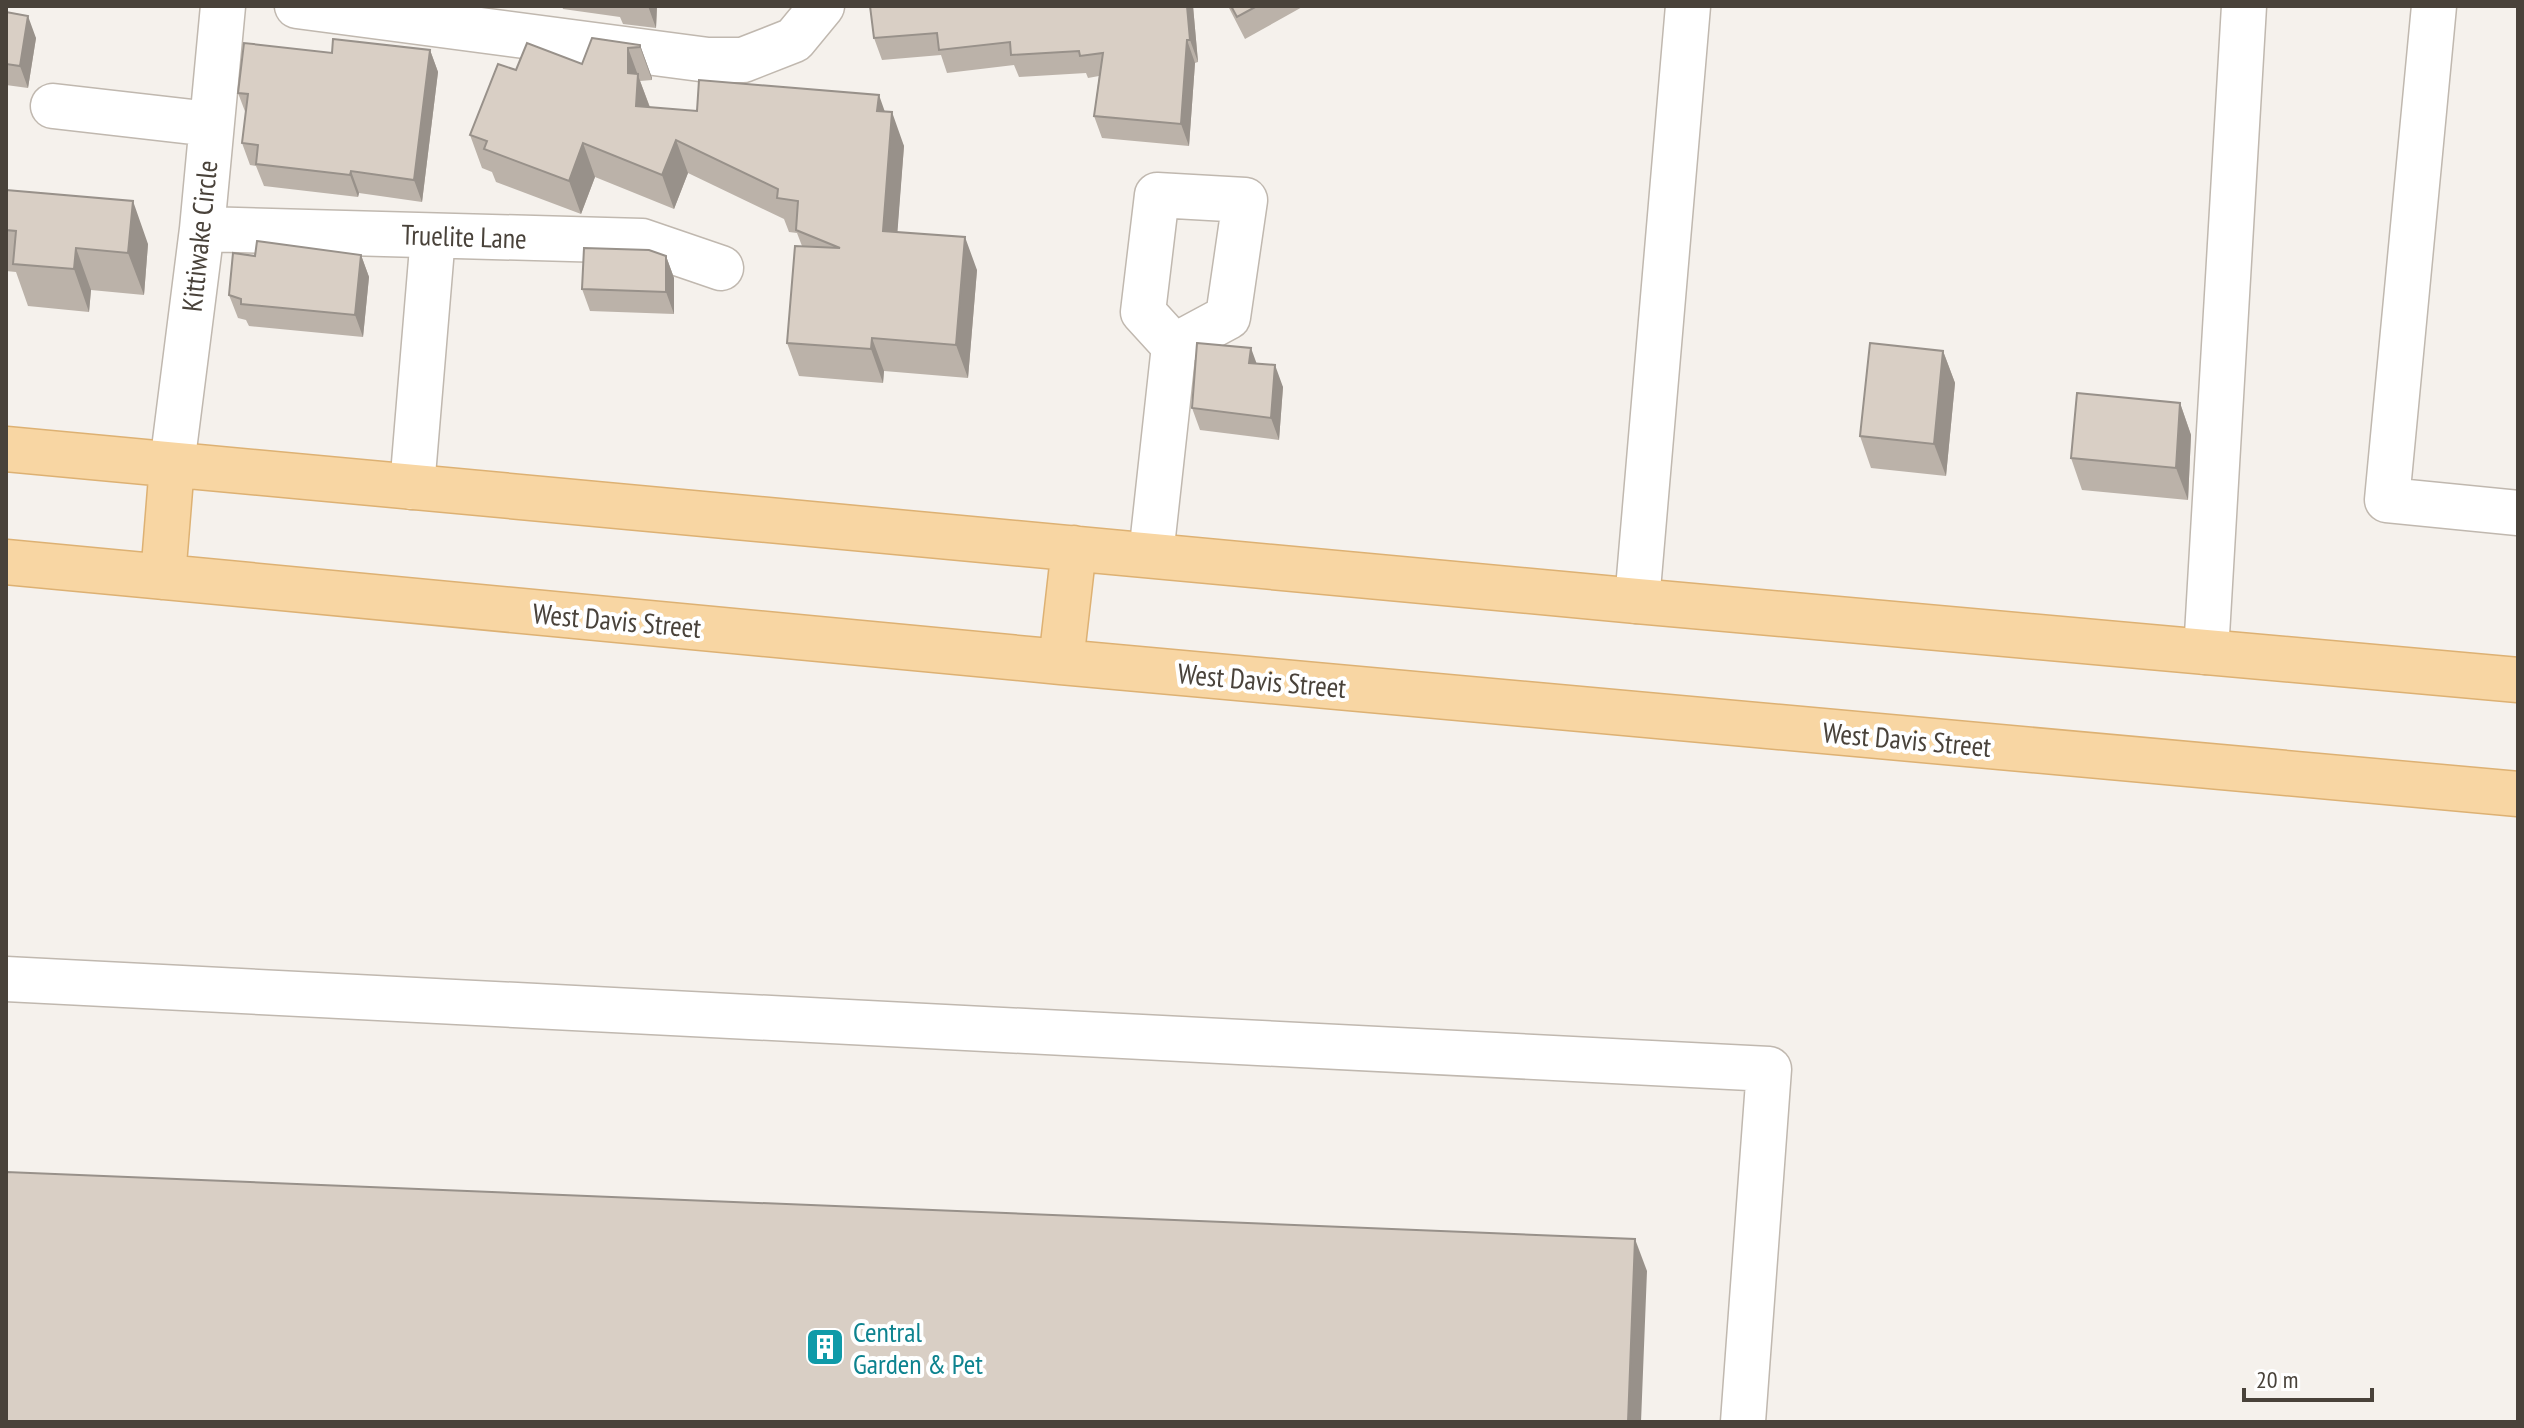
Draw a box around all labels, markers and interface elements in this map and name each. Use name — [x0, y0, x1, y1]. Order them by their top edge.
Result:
street label: Kittiwake Circle — [173, 159, 225, 313]
street label: Truelite Lane — [401, 215, 527, 257]
street label: West Davis Street — [531, 594, 703, 646]
street label: West Davis Street — [1176, 654, 1348, 706]
street label: West Davis Street — [1821, 713, 1993, 765]
place label: Central Garden & Pet — [853, 1313, 983, 1382]
building icon: Central Garden & Pet — [804, 1326, 846, 1368]
scale bar — [2244, 1352, 2372, 1402]
text: 20 m — [2256, 1364, 2298, 1395]

